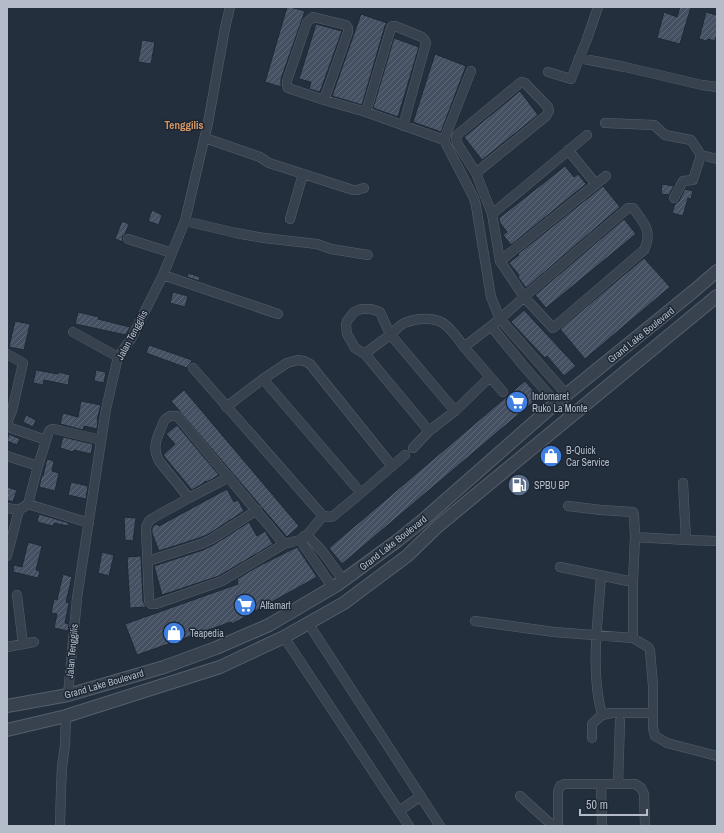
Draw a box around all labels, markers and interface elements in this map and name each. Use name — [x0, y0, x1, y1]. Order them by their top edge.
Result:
district label: Tenggilis — [165, 118, 203, 132]
street label: Grand Lake Boulevard — [605, 304, 677, 366]
street label: Jalan Tenggilis — [113, 308, 151, 362]
supermarket icon: Indomaret Ruko La Monte — [504, 389, 530, 415]
place label: Indomaret Ruko La Monte — [532, 390, 588, 415]
shop icon: B-Quick Car Service — [538, 443, 564, 469]
place label: B-Quick Car Service — [566, 444, 610, 469]
fuel station icon: SPBU BP — [506, 472, 532, 498]
place label: SPBU BP — [534, 479, 570, 492]
street label: Grand Lake Boulevard — [357, 513, 429, 573]
supermarket icon: Alfamart — [232, 592, 258, 618]
place label: Alfamart — [259, 599, 291, 612]
shop icon: Teapedia — [161, 620, 187, 646]
street label: Jalan Tenggilis — [63, 623, 81, 679]
place label: Teapedia — [190, 627, 224, 640]
street label: Grand Lake Boulevard — [63, 666, 145, 702]
scale bar — [580, 791, 647, 817]
text: 50 m — [586, 797, 608, 813]

